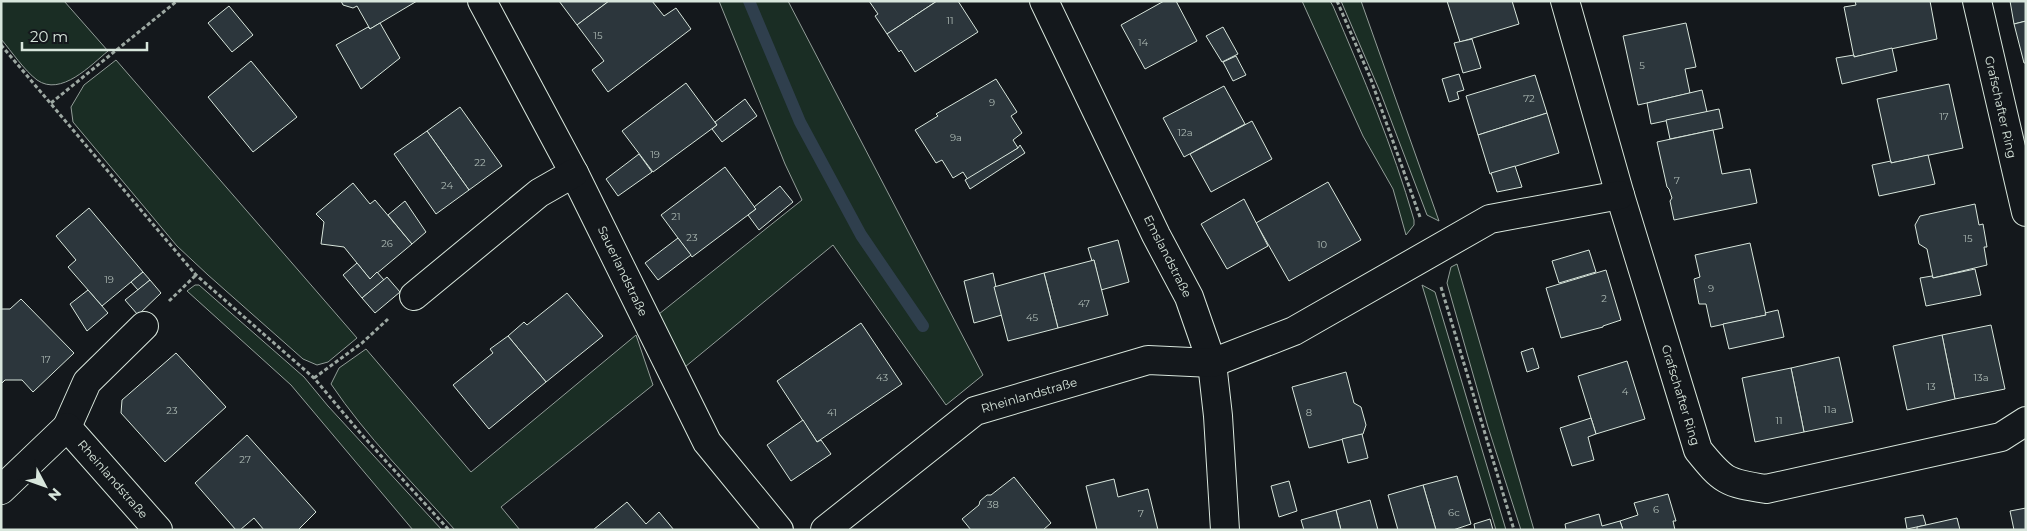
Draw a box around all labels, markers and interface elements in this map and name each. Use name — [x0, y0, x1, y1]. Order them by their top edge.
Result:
house number: 11 — [946, 14, 954, 27]
scale bar — [22, 20, 148, 52]
text: 20 m — [30, 27, 68, 46]
house number: 15 — [593, 29, 603, 42]
house number: 14 — [1138, 36, 1148, 49]
street label: Grafschafter Ring — [1982, 54, 2020, 160]
house number: 5 — [1639, 59, 1645, 72]
house number: 72 — [1523, 92, 1535, 105]
house number: 9 — [989, 96, 995, 109]
house number: 17 — [1939, 110, 1949, 123]
house number: 12a — [1177, 126, 1193, 139]
house number: 9a — [950, 131, 962, 144]
house number: 19 — [650, 148, 660, 161]
house number: 22 — [474, 156, 486, 169]
house number: 7 — [1674, 174, 1680, 187]
house number: 24 — [441, 179, 453, 192]
house number: 21 — [671, 210, 681, 223]
street label: Emslandstraße — [1141, 212, 1195, 300]
street label: Sauerlandstraße — [595, 223, 651, 319]
house number: 23 — [686, 231, 698, 244]
house number: 15 — [1963, 232, 1973, 245]
house number: 26 — [381, 237, 393, 250]
house number: 10 — [1317, 238, 1327, 251]
house number: 19 — [104, 273, 114, 286]
house number: 9 — [1708, 282, 1714, 295]
house number: 2 — [1601, 292, 1607, 305]
house number: 47 — [1078, 297, 1090, 310]
house number: 45 — [1026, 311, 1038, 324]
street label: Grafschafter Ring — [1659, 343, 1703, 447]
house number: 17 — [41, 353, 51, 366]
house number: 43 — [876, 371, 888, 384]
house number: 13a — [1973, 371, 1989, 384]
street label: Rheinlandstraße — [979, 374, 1079, 416]
house number: 13 — [1926, 380, 1936, 393]
house number: 4 — [1622, 385, 1629, 398]
house number: 11a — [1823, 403, 1837, 416]
house number: 23 — [166, 404, 178, 417]
house number: 41 — [827, 406, 837, 419]
house number: 8 — [1306, 406, 1312, 419]
house number: 11 — [1775, 414, 1783, 427]
street label: Rheinlandstraße — [75, 437, 151, 521]
house number: 27 — [239, 453, 251, 466]
north arrow — [20, 461, 70, 511]
text: N — [44, 484, 65, 505]
house number: 38 — [987, 498, 999, 511]
house number: 6 — [1653, 503, 1659, 516]
house number: 6c — [1448, 506, 1460, 519]
house number: 7 — [1138, 507, 1144, 520]

